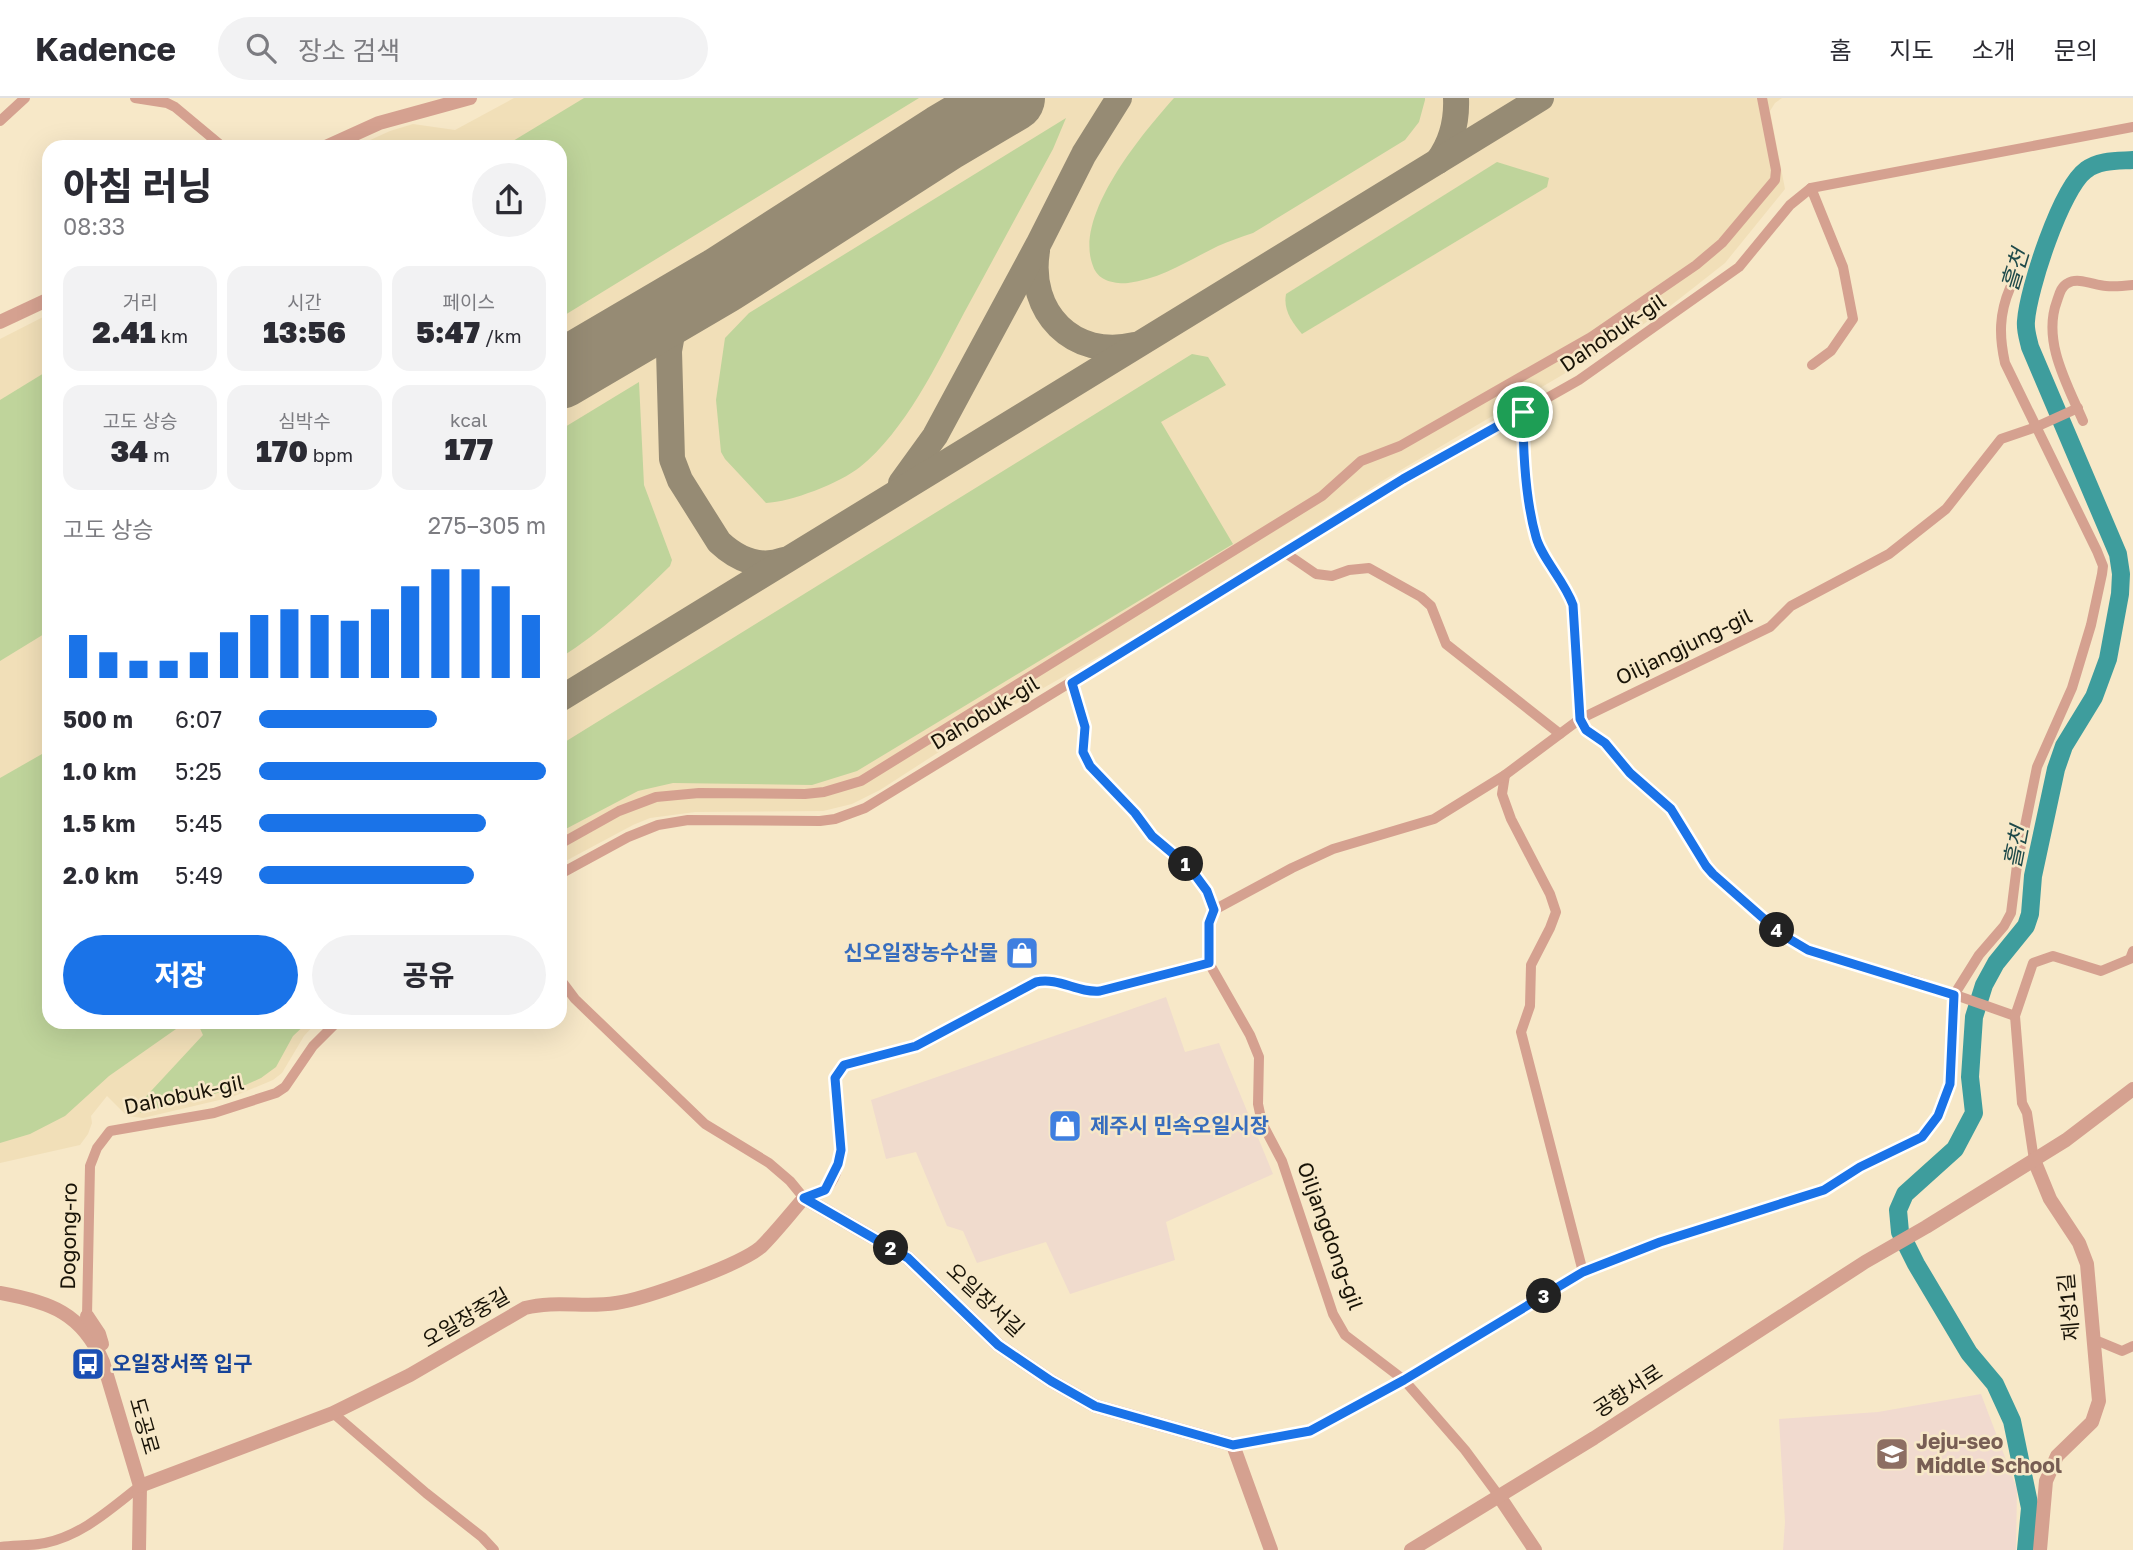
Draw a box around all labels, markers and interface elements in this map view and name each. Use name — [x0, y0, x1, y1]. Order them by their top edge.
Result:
search box — [218, 17, 708, 80]
text: Kadence — [35, 29, 176, 68]
icon: search — [242, 29, 280, 67]
text: 장소 검색 — [298, 35, 400, 66]
text: 홈 — [1829, 35, 1851, 64]
text: 지도 — [1889, 35, 1934, 64]
text: 소개 — [1972, 35, 2016, 64]
text: 문의 — [2054, 35, 2098, 64]
text: 아침 러닝 — [63, 163, 212, 208]
button: share — [472, 163, 546, 237]
text: 08:33 — [63, 212, 125, 240]
water label: 흘천 — [1994, 243, 2034, 294]
street label: Dahobuk-gil — [1555, 287, 1670, 377]
text: 거리 — [123, 290, 158, 313]
text: 시간 — [287, 290, 322, 313]
text: 페이스 — [443, 290, 495, 313]
text: 2.41 — [92, 314, 156, 350]
text: 13:56 — [263, 314, 346, 350]
text: 5:47 — [416, 314, 480, 350]
text: km — [156, 324, 188, 347]
text: /km — [480, 324, 522, 347]
pin — [1493, 382, 1553, 442]
icon: arrive — [1504, 393, 1542, 431]
text: kcal — [450, 408, 488, 431]
text: 고도 상승 — [103, 409, 178, 432]
text: 심박수 — [278, 409, 331, 432]
text: 177 — [444, 431, 493, 467]
text: 34 — [110, 433, 148, 469]
text: 170 — [256, 433, 308, 469]
text: m — [148, 443, 170, 466]
text: bpm — [308, 443, 353, 466]
text: 275–305 m — [428, 511, 546, 539]
text: 고도 상승 — [63, 515, 153, 543]
street label: Oiljangjung-gil — [1611, 602, 1756, 690]
street label: Dahobuk-gil — [926, 670, 1043, 755]
text: 500 m — [63, 705, 133, 733]
text: 6:07 — [175, 705, 222, 733]
text: 1.0 km — [63, 757, 136, 785]
text: 5:25 — [175, 757, 222, 785]
text: 1.5 km — [63, 809, 135, 837]
text: 5:45 — [175, 809, 223, 837]
water label: 흘천 — [1997, 821, 2033, 870]
pin: 1 — [1168, 846, 1204, 882]
text: 1 — [1181, 852, 1190, 875]
text: 2.0 km — [63, 861, 139, 889]
text: 5:49 — [175, 861, 223, 889]
pin: 4 — [1760, 912, 1795, 948]
text: 4 — [1771, 918, 1782, 941]
shop icon: 신오일장농수산물 — [1003, 934, 1041, 972]
button: 저장 — [63, 935, 298, 1015]
button: 공유 — [312, 935, 546, 1015]
place label: 신오일장농수산물 — [843, 939, 998, 965]
street label: Dahobuk-gil — [121, 1069, 246, 1119]
shop icon: 제주시 민속오일시장 — [1046, 1107, 1084, 1145]
place label: 제주시 민속오일시장 — [1090, 1112, 1269, 1138]
street label: Oiljangdong-gil — [1292, 1158, 1370, 1313]
street label: Dogong-ro — [54, 1182, 82, 1290]
pin: 2 — [874, 1230, 908, 1266]
text: 2 — [885, 1236, 896, 1259]
street label: 오일장서길 — [941, 1257, 1030, 1342]
street label: 제성1길 — [2052, 1272, 2084, 1342]
pin: 3 — [1526, 1278, 1562, 1314]
street label: 오일장중길 — [417, 1282, 514, 1353]
text: 3 — [1538, 1284, 1549, 1307]
bus stop icon: 오일장서쪽 입구 — [69, 1345, 107, 1383]
place label: 오일장서쪽 입구 — [112, 1350, 253, 1376]
street label: 공항서로 — [1588, 1358, 1667, 1422]
street label: 도공로 — [124, 1394, 165, 1457]
place label: Jeju-seo Middle School — [1916, 1428, 2062, 1478]
school or university icon: Jeju-seo Middle School — [1873, 1435, 1911, 1473]

